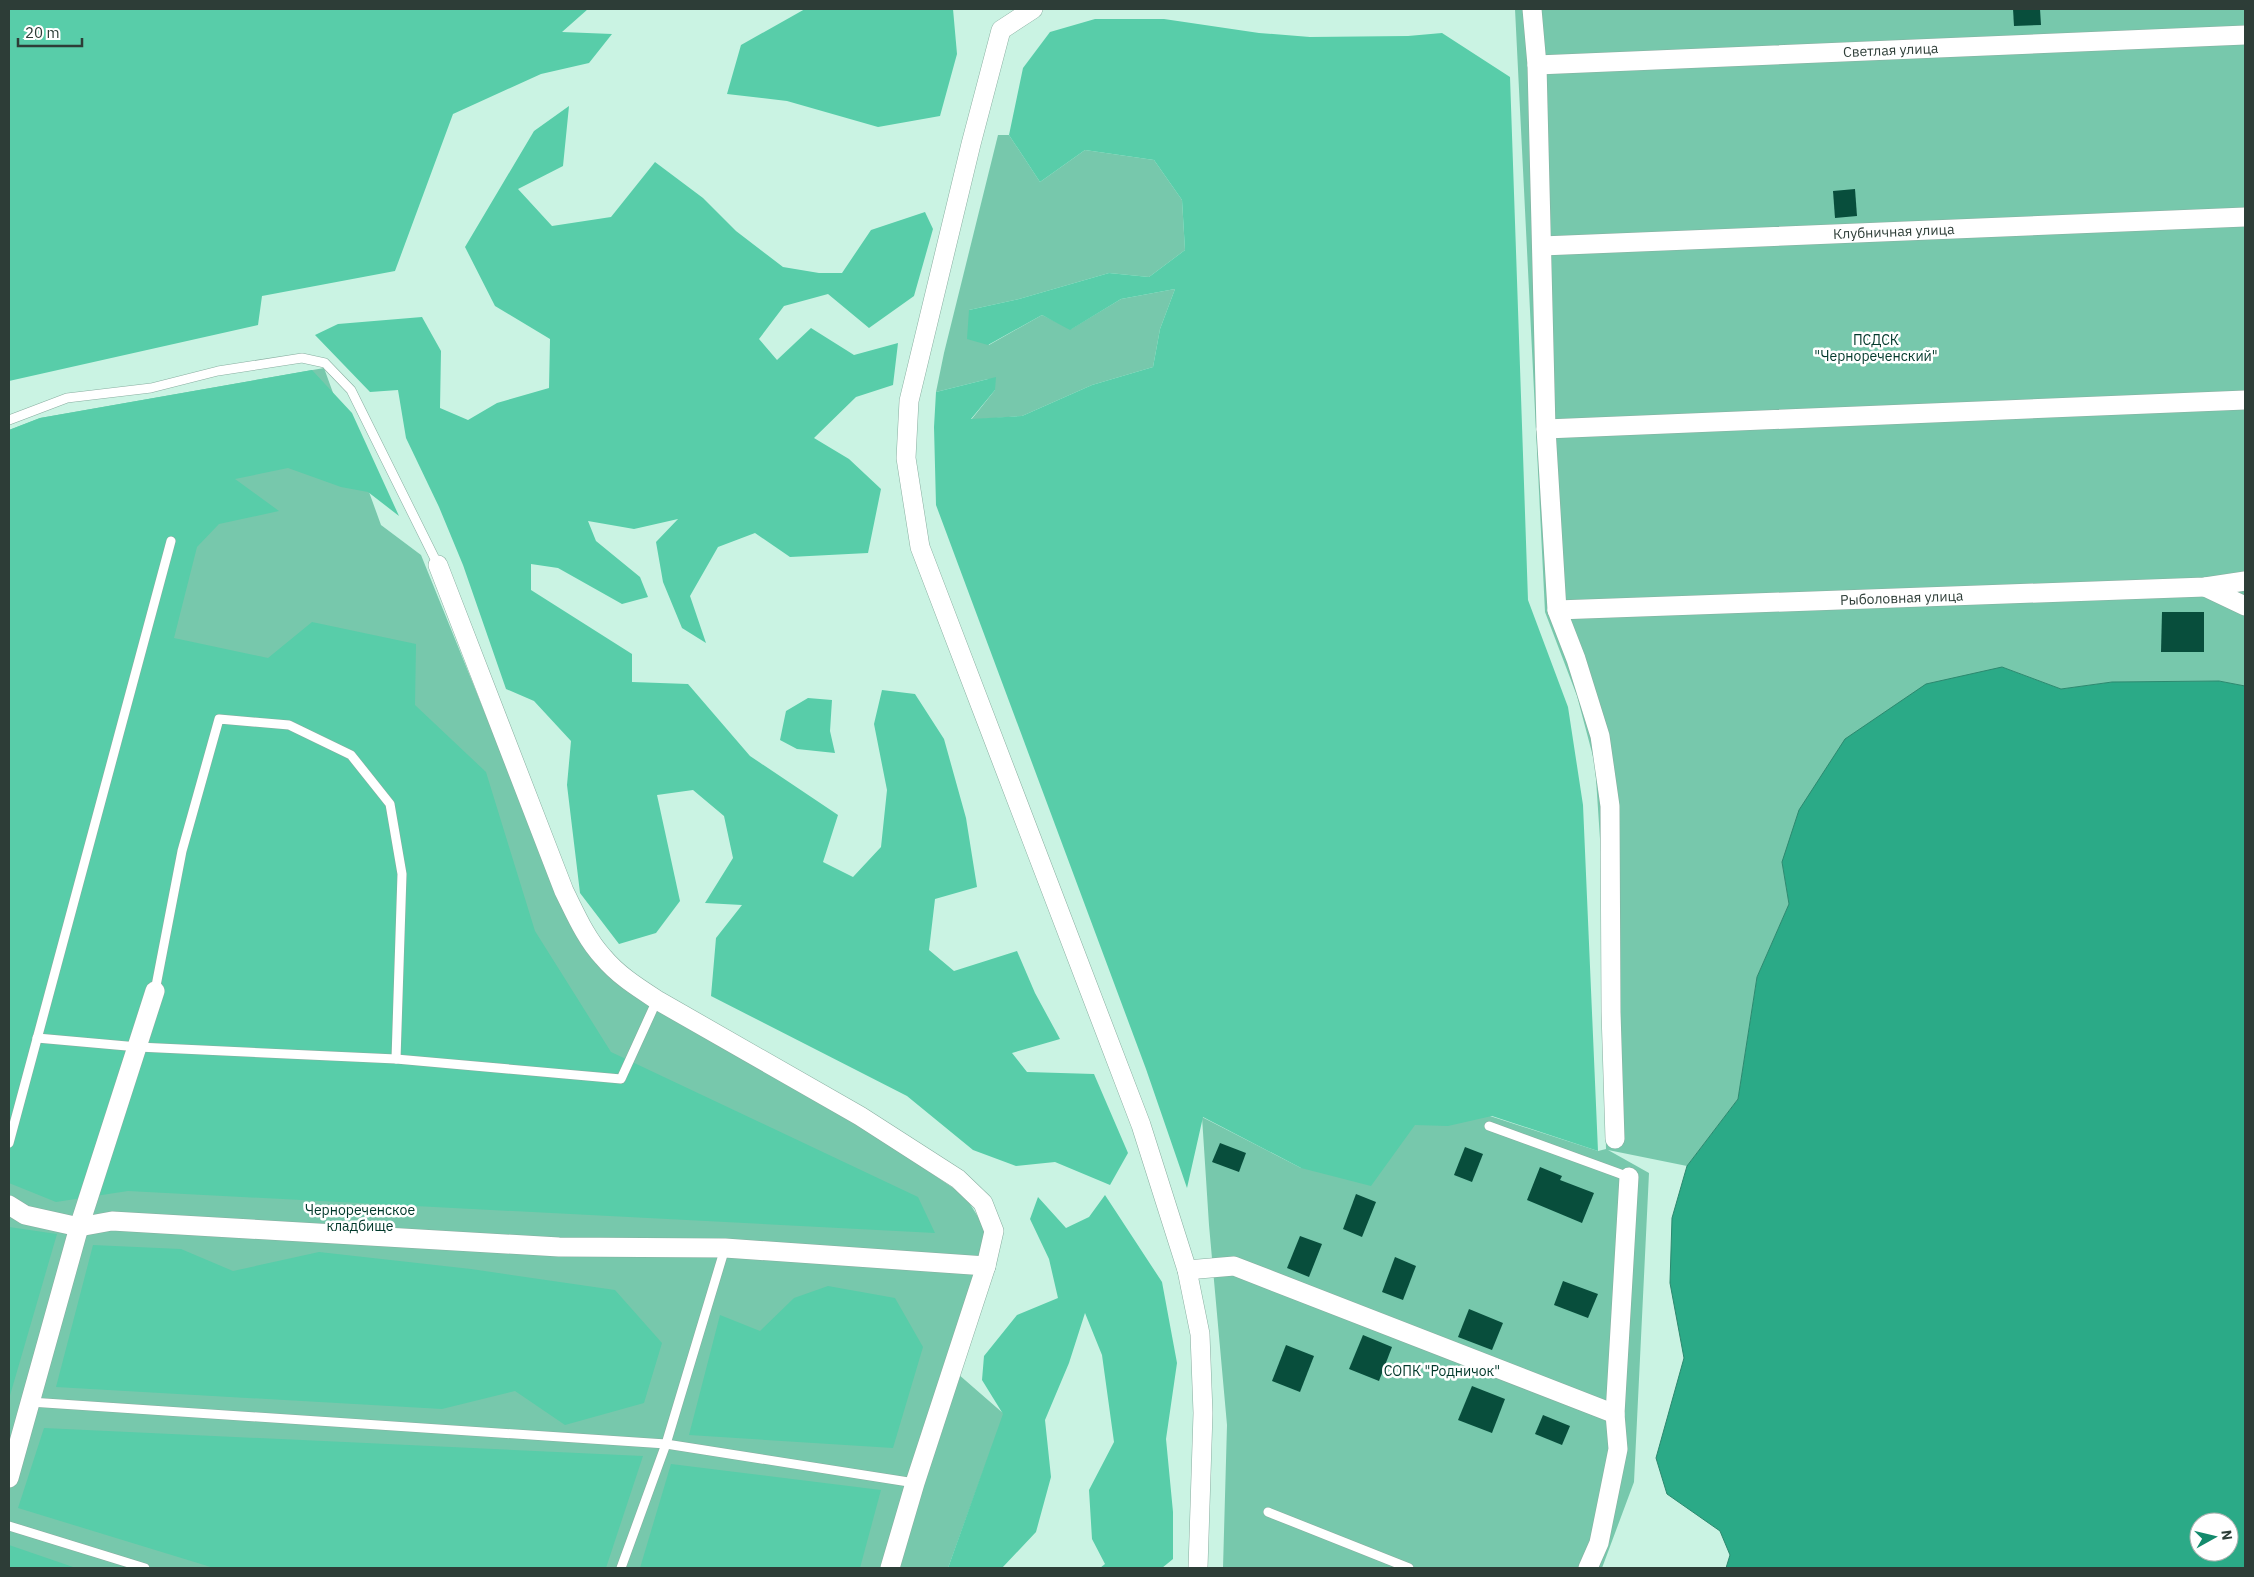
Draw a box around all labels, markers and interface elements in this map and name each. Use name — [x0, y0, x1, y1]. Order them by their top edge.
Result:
scale bar — [18, 15, 81, 47]
text: 20 m — [25, 23, 60, 42]
street label: Светлая улица — [1843, 39, 1939, 61]
street label: Клубничная улица — [1833, 220, 1955, 243]
park label: ПСДСК "Чернореченский" — [1814, 331, 1938, 365]
street label: Рыболовная улица — [1840, 587, 1964, 609]
park label: Чернореченское кладбище — [305, 1201, 415, 1235]
park label: СОПК "Родничок" — [1384, 1362, 1500, 1380]
north arrow — [2189, 1512, 2239, 1562]
text: N — [2217, 1529, 2236, 1541]

